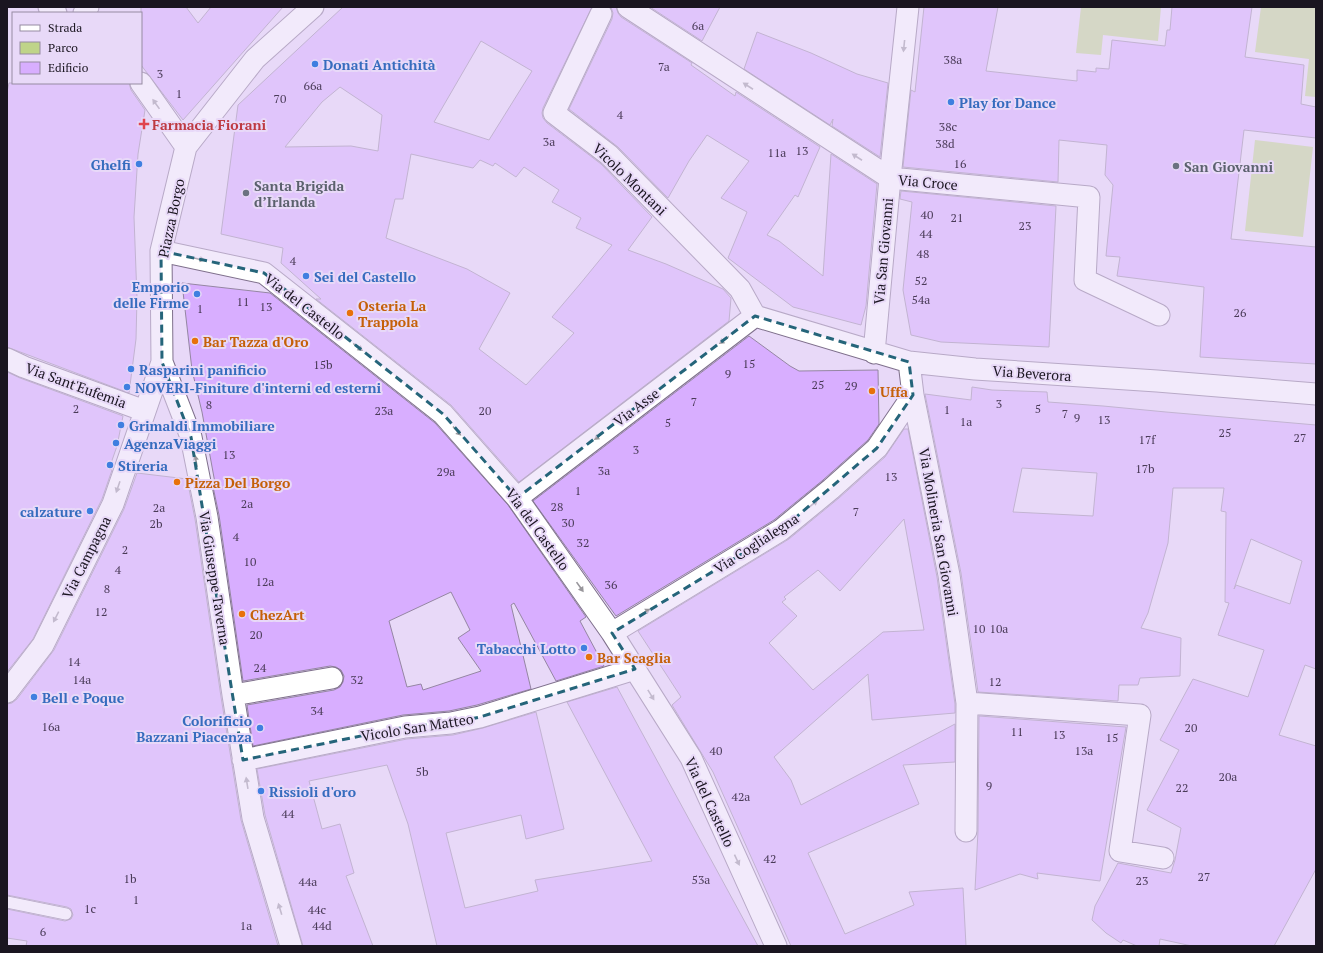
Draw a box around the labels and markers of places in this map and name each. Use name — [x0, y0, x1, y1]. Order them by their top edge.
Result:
place label: Donati Antichità — [323, 55, 436, 74]
marker: Donati Antichità — [310, 59, 320, 69]
place label: Play for Dance — [959, 93, 1056, 112]
marker: Play for Dance — [946, 97, 956, 107]
place label: Farmacia Fiorani — [152, 115, 266, 134]
marker: Farmacia Fiorani — [139, 119, 149, 129]
place label: Ghelfi — [91, 155, 131, 174]
place label: San Giovanni — [1184, 157, 1273, 176]
marker: Ghelfi — [134, 159, 144, 169]
marker: San Giovanni — [1171, 161, 1181, 171]
place label: Santa Brigida d’Irlanda — [254, 176, 344, 211]
marker: Santa Brigida d’Irlanda — [241, 188, 251, 198]
place label: Sei del Castello — [314, 267, 416, 286]
marker: Sei del Castello — [301, 271, 311, 281]
place label: Emporio delle Firme — [113, 277, 189, 312]
marker: Emporio delle Firme — [192, 289, 202, 299]
place label: Osteria La Trappola — [358, 296, 426, 331]
marker: Osteria La Trappola — [345, 308, 355, 318]
place label: Bar Tazza d'Oro — [203, 332, 309, 351]
marker: Bar Tazza d'Oro — [190, 336, 200, 346]
place label: Rasparini panificio — [139, 360, 266, 379]
marker: Rasparini panificio — [126, 364, 136, 374]
place label: NOVERI-Finiture d'interni ed esterni — [135, 378, 382, 397]
marker: NOVERI-Finiture d'interni ed esterni — [122, 382, 132, 392]
place label: Uffa — [880, 382, 908, 401]
marker: Uffa — [867, 386, 877, 396]
place label: Grimaldi Immobiliare — [129, 416, 275, 435]
marker: Grimaldi Immobiliare — [116, 420, 126, 430]
place label: AgenzaViaggi — [124, 434, 217, 453]
marker: AgenzaViaggi — [111, 438, 121, 448]
place label: Stireria — [118, 456, 168, 475]
marker: Stireria — [105, 460, 115, 470]
place label: Pizza Del Borgo — [185, 473, 290, 492]
marker: Pizza Del Borgo — [172, 477, 182, 487]
place label: calzature — [20, 502, 82, 521]
marker: calzature — [85, 506, 95, 516]
place label: ChezArt — [250, 605, 305, 624]
marker: ChezArt — [237, 609, 247, 619]
place label: Tabacchi Lotto — [477, 639, 576, 658]
marker: Tabacchi Lotto — [579, 643, 589, 653]
place label: Bar Scaglia — [597, 648, 671, 667]
marker: Bar Scaglia — [584, 652, 594, 662]
place label: Bell e Poque — [42, 688, 125, 707]
marker: Bell e Poque — [29, 692, 39, 702]
place label: Colorificio Bazzani Piacenza — [136, 711, 252, 746]
marker: Colorificio Bazzani Piacenza — [255, 723, 265, 733]
place label: Rissioli d'oro — [269, 782, 356, 801]
marker: Rissioli d'oro — [256, 786, 266, 796]

